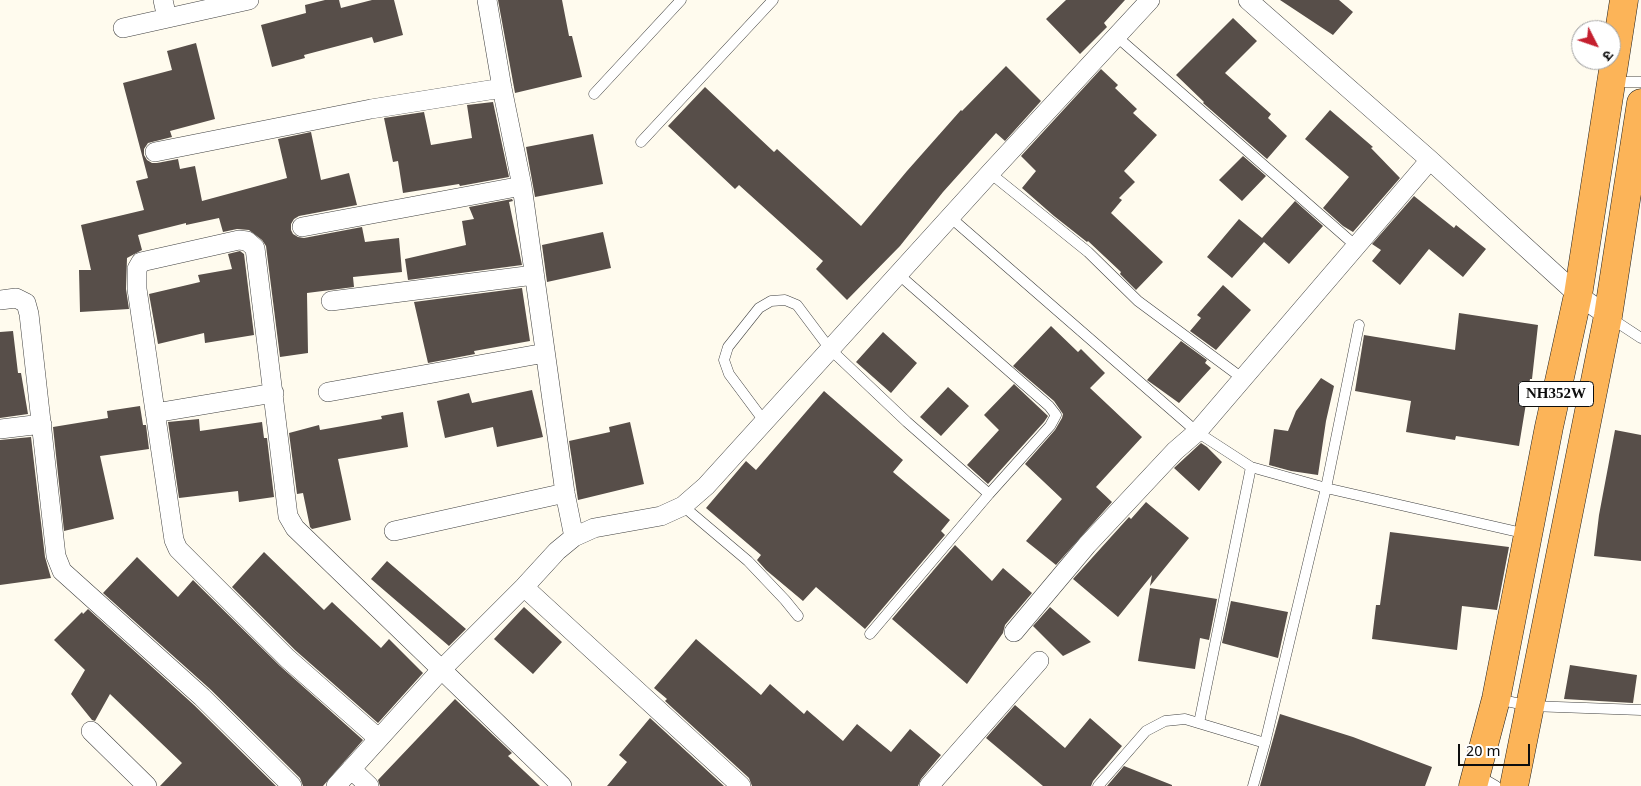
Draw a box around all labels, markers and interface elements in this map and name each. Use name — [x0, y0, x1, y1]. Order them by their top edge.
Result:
north arrow — [1571, 20, 1621, 70]
text: उ — [1597, 45, 1617, 64]
road number: NH352W — [1518, 382, 1594, 406]
scale bar — [1461, 734, 1534, 766]
text: 20 m — [1466, 743, 1500, 762]

